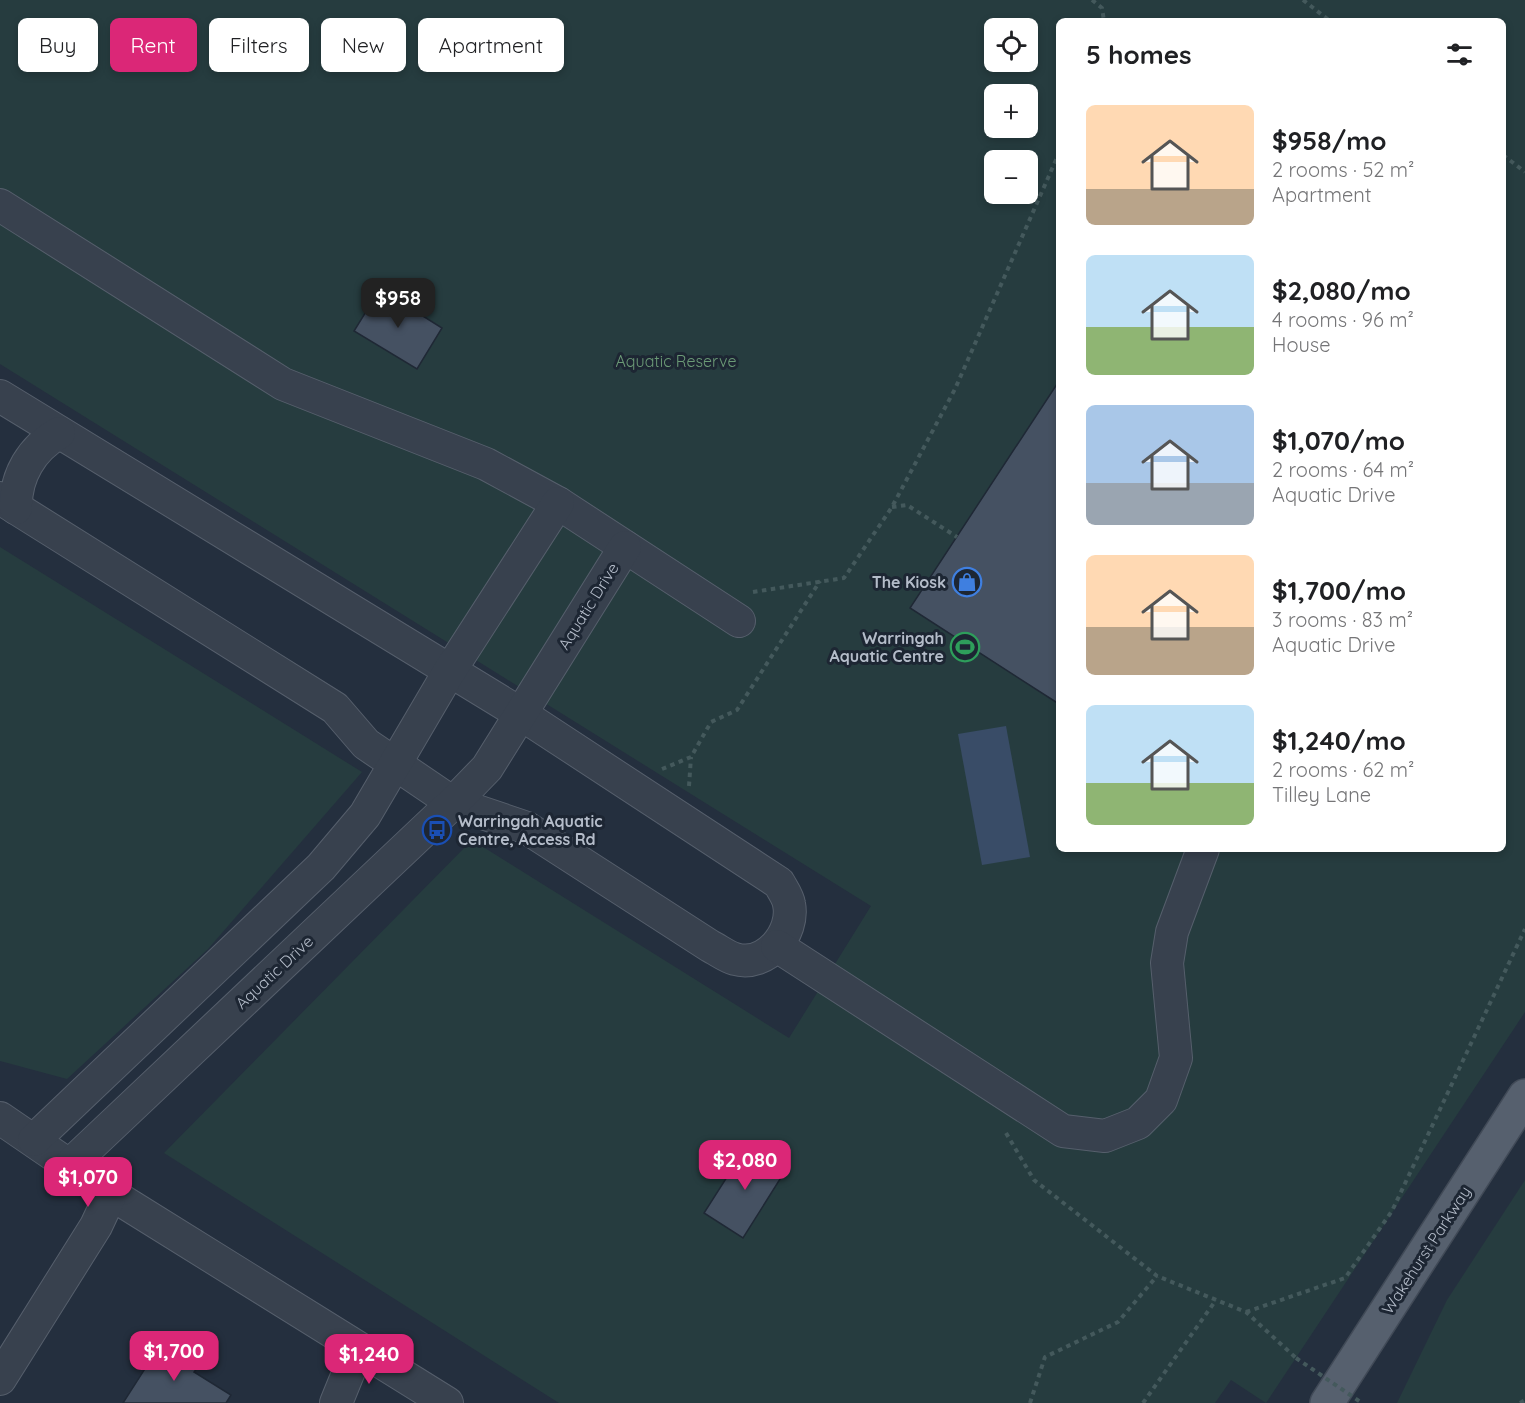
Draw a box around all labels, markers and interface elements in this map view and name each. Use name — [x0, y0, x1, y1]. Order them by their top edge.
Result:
chip: Buy — [18, 18, 98, 72]
chip: Rent — [110, 18, 197, 72]
chip: Filters — [209, 18, 309, 72]
chip: New — [321, 18, 406, 72]
chip: Apartment — [418, 18, 564, 72]
map controls — [984, 18, 1038, 204]
button: locate — [984, 18, 1038, 72]
text: 5 homes — [1086, 38, 1192, 71]
icon: filters — [1443, 38, 1476, 71]
button: + — [984, 84, 1038, 138]
text: $958/mo — [1272, 124, 1386, 157]
icon: home — [1134, 129, 1206, 201]
button: − — [984, 150, 1038, 204]
text: 2 rooms · 52 m² — [1272, 157, 1414, 182]
text: Apartment — [1272, 182, 1372, 207]
text: $2,080/mo — [1272, 274, 1411, 307]
pin: $958 — [362, 278, 434, 329]
icon: home — [1134, 279, 1206, 351]
text: $958 — [375, 285, 421, 310]
text: 4 rooms · 96 m² — [1272, 307, 1414, 332]
text: House — [1272, 332, 1331, 357]
park label: Aquatic Reserve — [616, 351, 736, 371]
text: $1,070/mo — [1272, 424, 1405, 457]
icon: home — [1134, 429, 1206, 501]
text: 2 rooms · 64 m² — [1272, 457, 1414, 482]
text: Aquatic Drive — [1272, 482, 1396, 507]
street label: Aquatic Drive — [553, 559, 623, 653]
shop icon: The Kiosk — [951, 566, 983, 598]
place label: The Kiosk — [872, 572, 946, 592]
text: $1,700/mo — [1272, 574, 1406, 607]
icon: home — [1134, 579, 1206, 651]
text: 3 rooms · 83 m² — [1272, 607, 1413, 632]
place label: Warringah Aquatic Centre — [830, 628, 944, 666]
sports icon: Warringah Aquatic Centre — [949, 631, 981, 663]
text: Aquatic Drive — [1272, 632, 1396, 657]
text: $1,240/mo — [1272, 724, 1406, 757]
icon: home — [1134, 729, 1206, 801]
text: 2 rooms · 62 m² — [1272, 757, 1414, 782]
text: Tilley Lane — [1272, 782, 1371, 807]
place label: Warringah Aquatic Centre, Access Rd — [458, 811, 603, 849]
bus stop icon: Warringah Aquatic Centre, Access Rd — [421, 814, 453, 846]
street label: Aquatic Drive — [231, 931, 317, 1013]
pin: $2,080 — [696, 1140, 794, 1191]
text: $2,080 — [713, 1147, 777, 1172]
pin: $1,070 — [39, 1157, 137, 1208]
text: $1,070 — [58, 1164, 118, 1189]
street label: Wakehurst Parkway — [1377, 1182, 1475, 1318]
pin: $1,700 — [125, 1331, 223, 1382]
pin: $1,240 — [320, 1334, 418, 1385]
text: $1,700 — [144, 1338, 204, 1363]
text: $1,240 — [339, 1341, 399, 1366]

